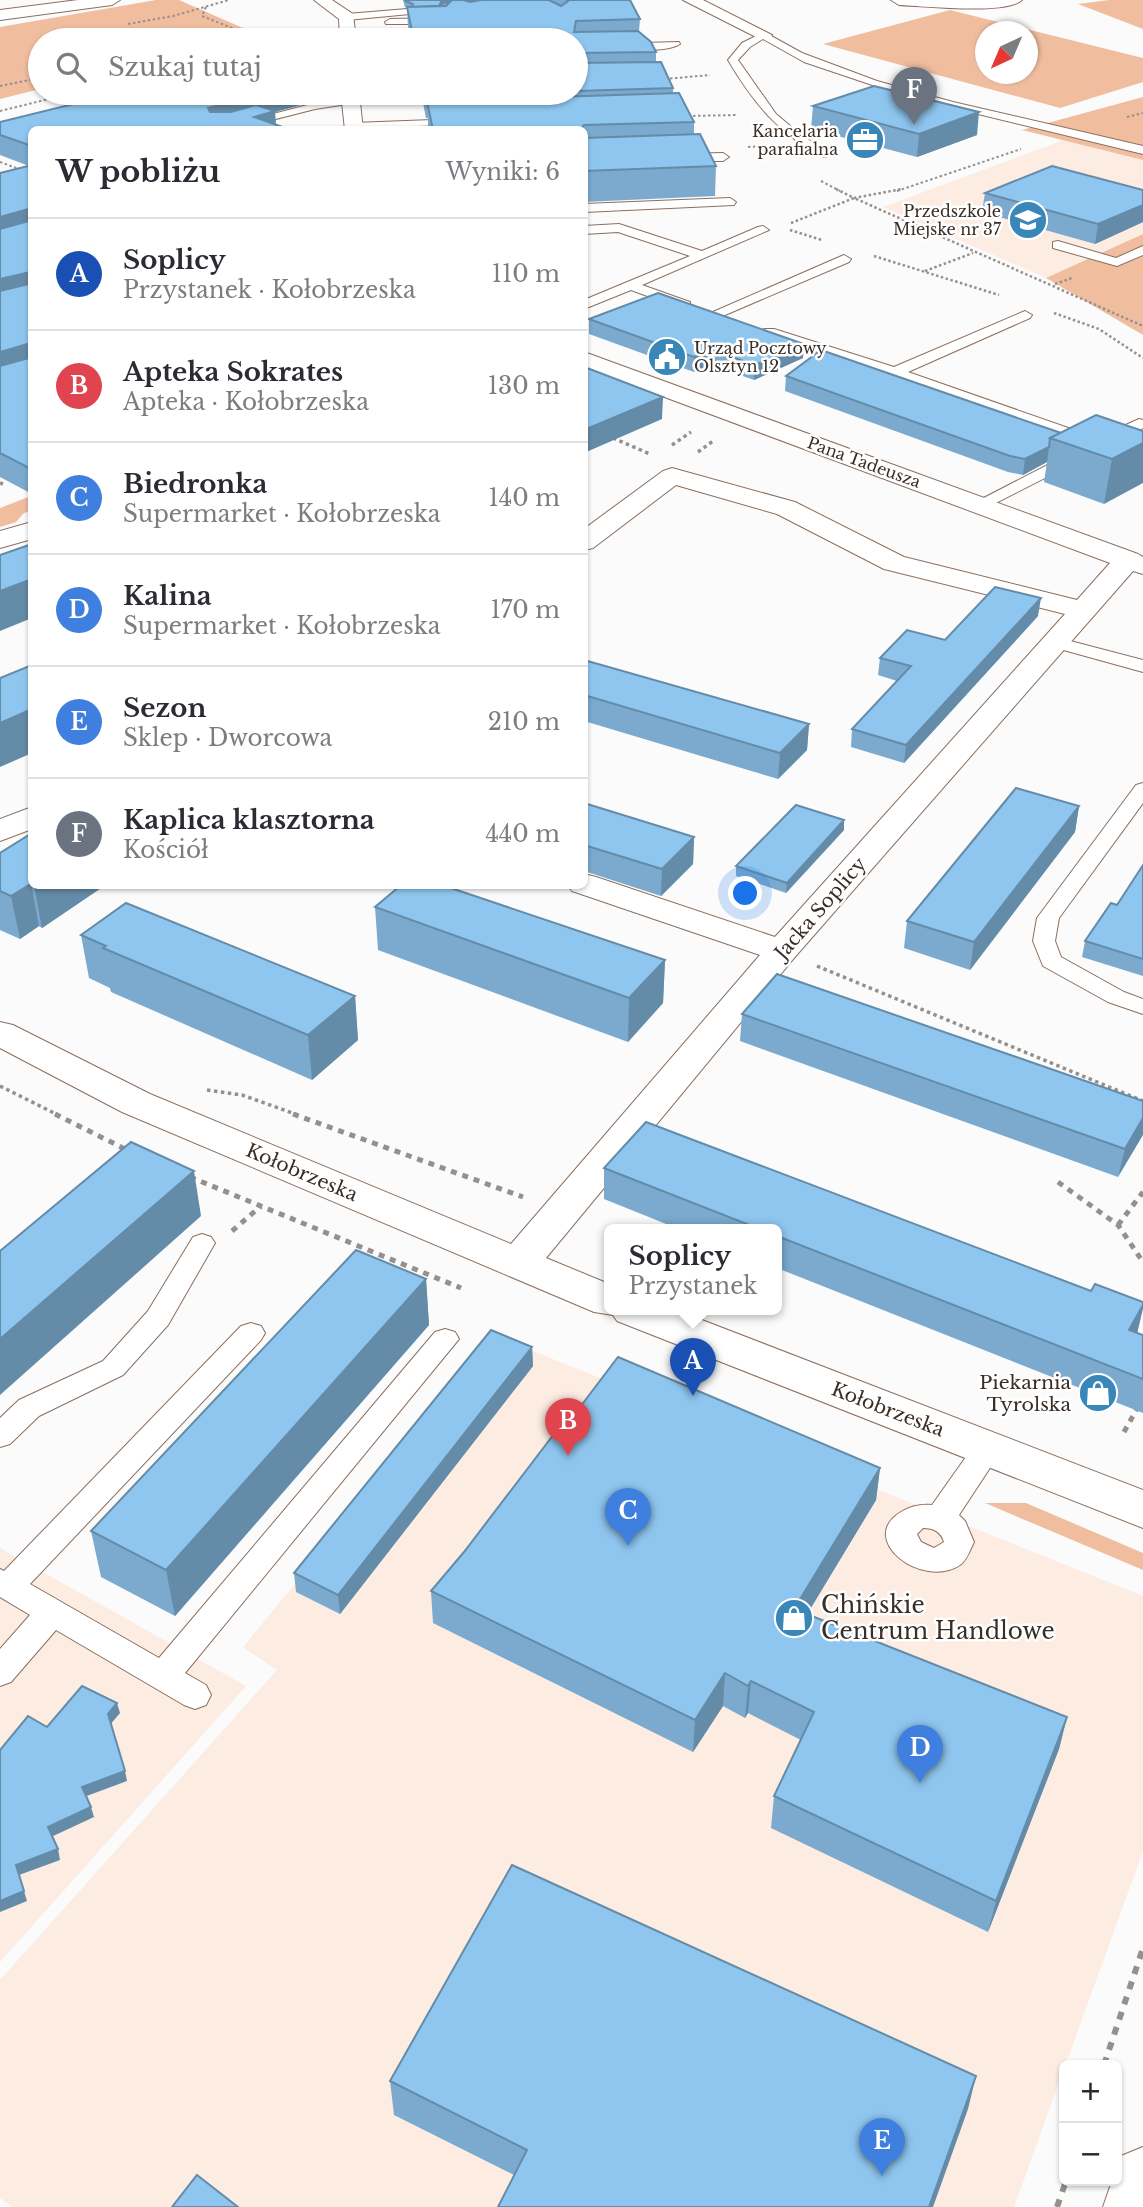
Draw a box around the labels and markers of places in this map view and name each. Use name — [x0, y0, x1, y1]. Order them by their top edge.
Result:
pin: F — [891, 67, 937, 125]
office icon: Kancelaria parafialna — [844, 119, 886, 161]
place label: Kancelaria parafialna — [752, 121, 838, 159]
school or university icon: Przedszkole Miejske nr 37 — [1007, 199, 1049, 241]
place label: Przedszkole Miejske nr 37 — [893, 201, 1002, 239]
public building icon: Urząd Pocztowy Olsztyn 12 — [646, 336, 688, 378]
place label: Urząd Pocztowy Olsztyn 12 — [694, 338, 827, 376]
pin: A — [670, 1338, 716, 1396]
place label: Piekarnia Tyrolska — [979, 1371, 1071, 1416]
shop icon: Piekarnia Tyrolska — [1077, 1372, 1119, 1414]
pin: B — [545, 1398, 591, 1456]
pin: C — [605, 1488, 651, 1546]
place label: Chińskie Centrum Handlowe — [821, 1591, 1055, 1645]
shop icon: Chińskie Centrum Handlowe — [773, 1597, 815, 1639]
pin: D — [897, 1725, 943, 1783]
pin: E — [859, 2118, 905, 2176]

